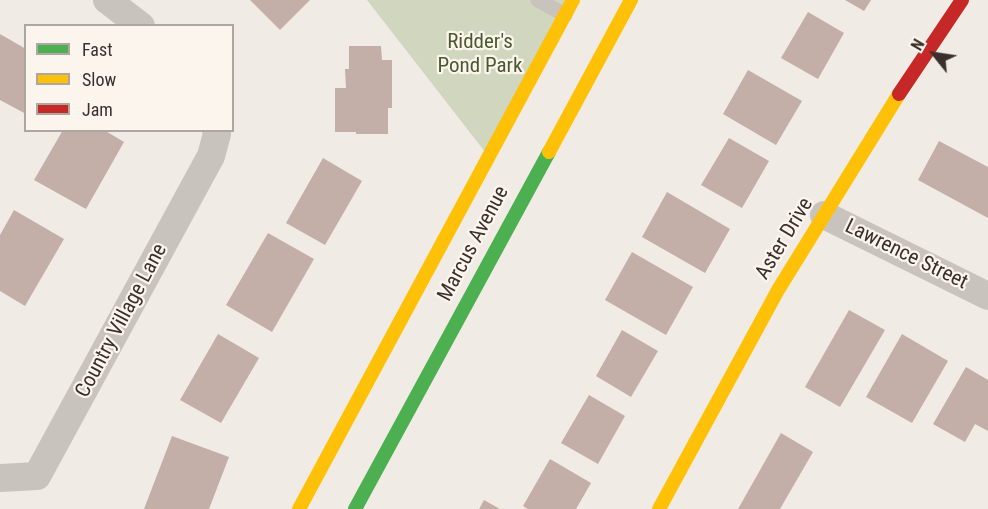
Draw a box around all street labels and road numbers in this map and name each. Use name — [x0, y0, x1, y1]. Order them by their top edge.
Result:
street label: Marcus Avenue — [433, 182, 515, 306]
street label: Aster Drive — [751, 194, 819, 284]
street label: Lawrence Street — [840, 214, 972, 296]
street label: Country Village Lane — [71, 240, 173, 402]

